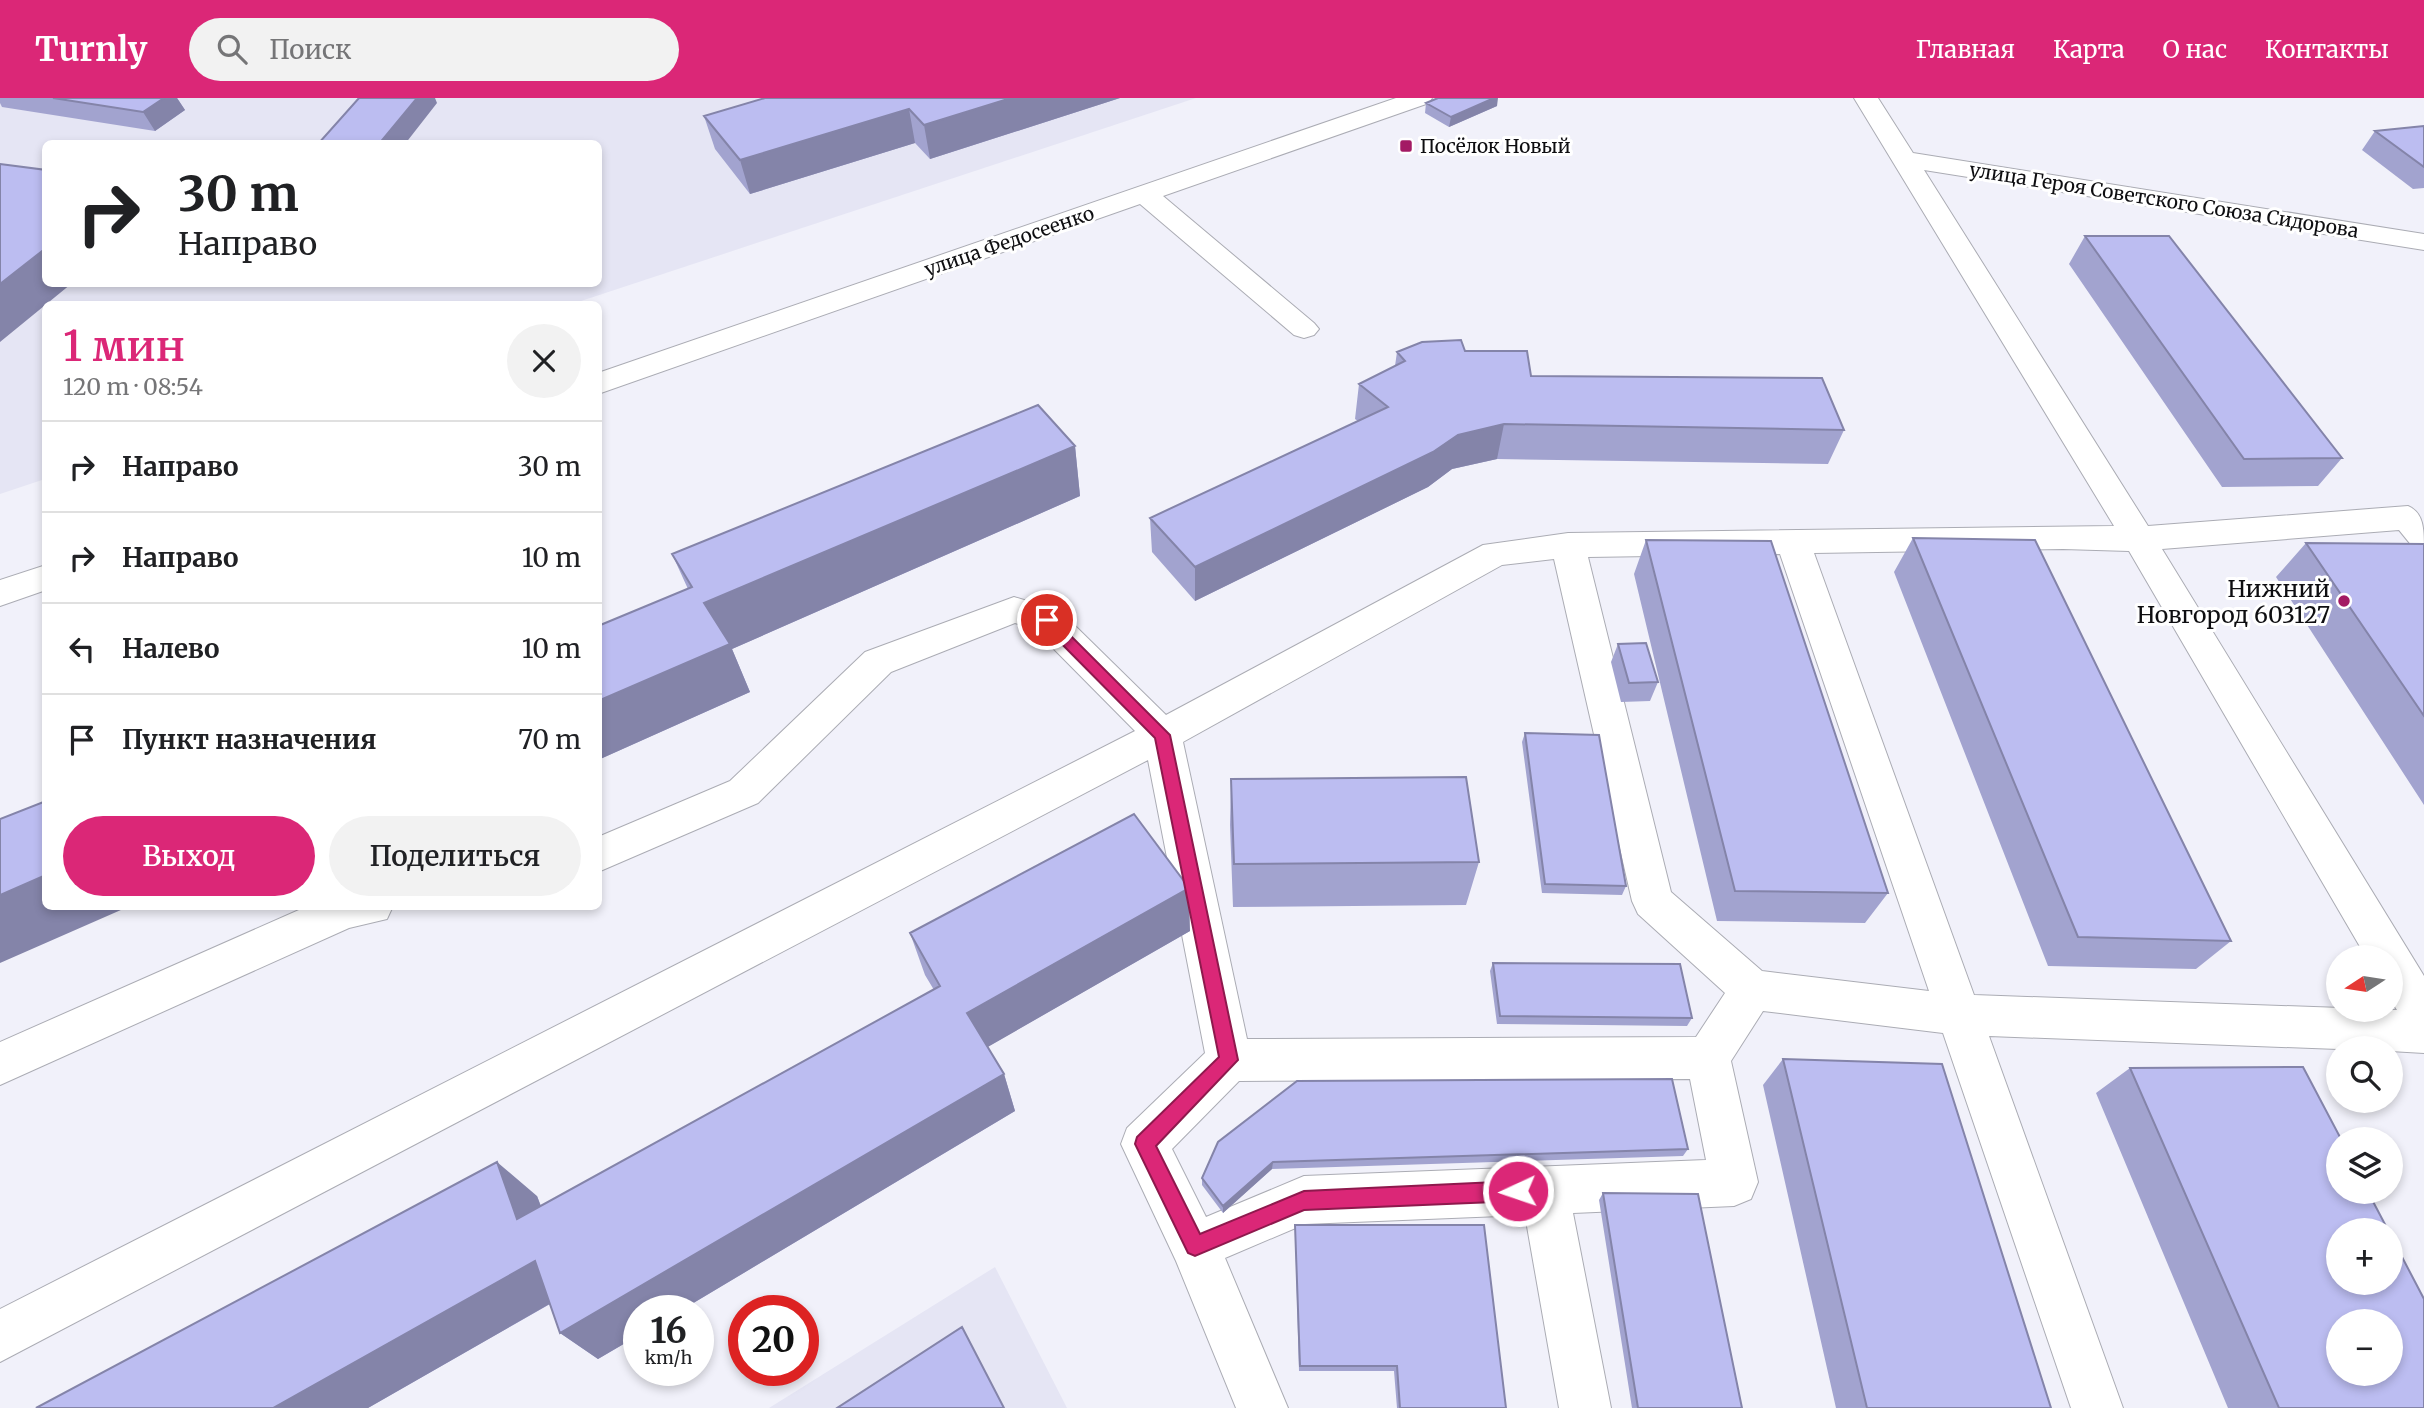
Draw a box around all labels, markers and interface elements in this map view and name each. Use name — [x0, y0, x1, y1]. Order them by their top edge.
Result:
search box — [189, 18, 679, 81]
text: Turnly — [35, 29, 147, 70]
icon: search — [213, 30, 251, 68]
text: Поиск — [269, 33, 352, 66]
text: Главная — [1916, 34, 2015, 65]
text: Карта — [2053, 34, 2125, 65]
text: О нас — [2163, 34, 2227, 65]
text: Контакты — [2265, 34, 2389, 65]
place label: Посёлок Новый — [1420, 134, 1571, 158]
marker: Посёлок Новый — [1398, 138, 1414, 154]
street label: улица Героя Советского Союза Сидорова — [1968, 157, 2360, 243]
text: 30 m — [178, 163, 299, 224]
icon: right — [63, 168, 154, 259]
street label: улица Федосеенко — [921, 201, 1097, 281]
text: Направо — [178, 224, 317, 264]
text: 1 мин — [63, 320, 185, 372]
button: close — [507, 324, 581, 398]
text: 120 m · 08:54 — [63, 372, 203, 401]
icon: right — [63, 448, 101, 486]
text: Направо — [122, 450, 239, 483]
text: 30 m — [518, 450, 581, 483]
icon: right — [63, 539, 101, 577]
text: Направо — [122, 541, 239, 574]
text: 10 m — [522, 541, 581, 574]
place label: Нижний Новгород 603127 — [2137, 574, 2330, 629]
pin — [1017, 590, 1077, 650]
marker: Нижний Новгород 603127 — [2336, 593, 2352, 609]
icon: arrive — [1028, 601, 1066, 639]
icon: left — [63, 630, 101, 668]
text: Налево — [122, 632, 220, 665]
text: 10 m — [522, 632, 581, 665]
icon: arrive — [63, 721, 101, 759]
text: Пункт назначения — [122, 723, 376, 756]
text: 70 m — [518, 723, 581, 756]
button: Выход — [63, 816, 315, 896]
button: Поделиться — [329, 816, 581, 896]
north arrow — [2326, 945, 2403, 1022]
map controls — [2326, 945, 2403, 1386]
button: search — [2326, 1036, 2403, 1113]
button: layers — [2326, 1127, 2403, 1204]
position arrow — [1481, 1154, 1555, 1228]
button: + — [2326, 1218, 2403, 1295]
speed limit sign: 20 — [728, 1295, 819, 1386]
text: 16 — [650, 1309, 687, 1353]
button: − — [2326, 1309, 2403, 1386]
text: km/h — [645, 1346, 692, 1369]

